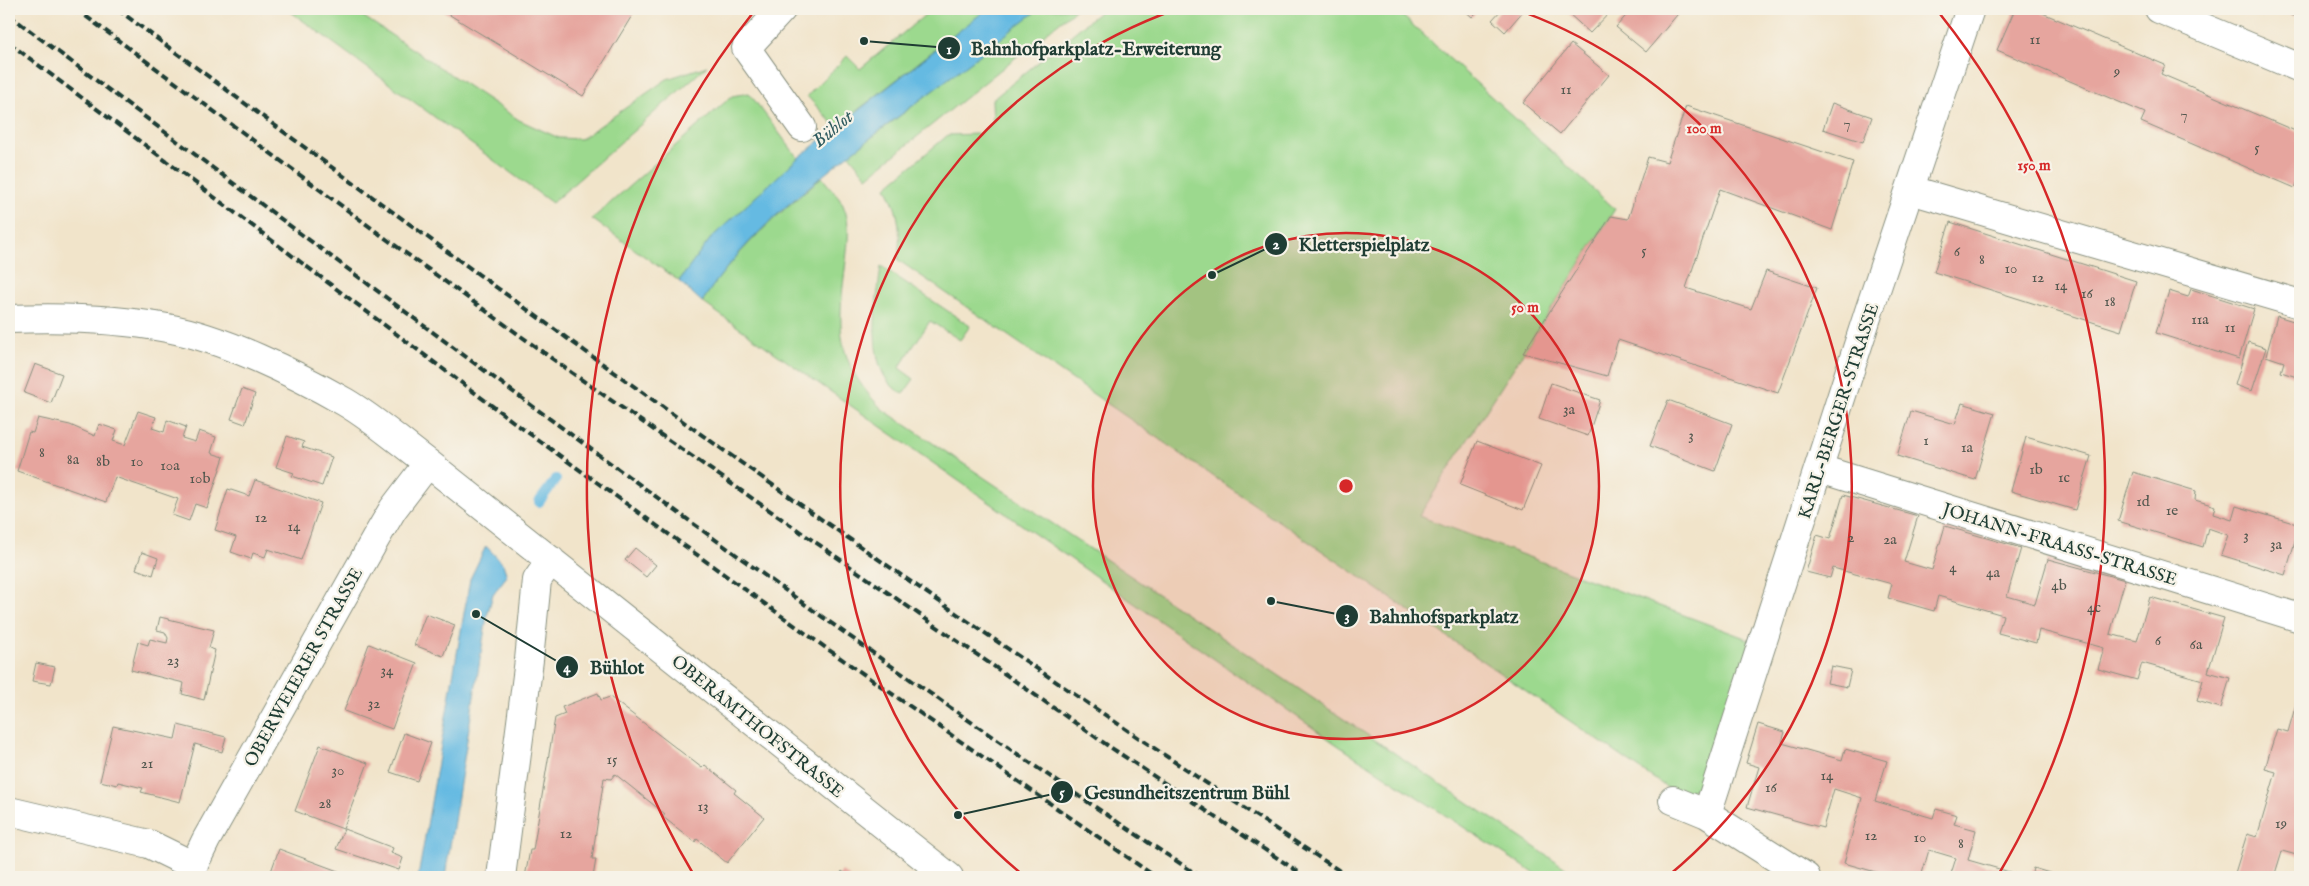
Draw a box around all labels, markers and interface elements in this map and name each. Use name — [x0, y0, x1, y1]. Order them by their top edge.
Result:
house number: 11 — [2029, 30, 2041, 49]
callout: Bahnhofparkplatz-Erweiterung — [936, 31, 1231, 65]
text: Bahnhofparkplatz-Erweiterung — [971, 38, 1222, 62]
text: 1 — [946, 40, 952, 59]
house number: 9 — [2113, 62, 2120, 81]
house number: 11 — [1560, 80, 1572, 99]
water label: Bühlot — [808, 105, 859, 154]
house number: 7 — [2180, 105, 2188, 124]
house number: 7 — [1843, 114, 1851, 133]
text: 100 m — [1686, 119, 1722, 138]
house number: 5 — [2254, 138, 2260, 157]
text: 150 m — [2017, 156, 2051, 175]
callout: Kletterspielplatz — [1264, 227, 1440, 261]
text: Kletterspielplatz — [1298, 234, 1430, 258]
text: 2 — [1272, 235, 1280, 254]
house number: 5 — [1641, 241, 1647, 260]
house number: 6 — [1954, 242, 1961, 261]
house number: 8 — [1979, 250, 1985, 269]
house number: 10 — [2005, 259, 2017, 278]
house number: 12 — [2032, 268, 2044, 287]
house number: 14 — [2055, 276, 2068, 295]
house number: 16 — [2081, 284, 2094, 303]
house number: 18 — [2104, 292, 2116, 311]
text: 50 m — [1511, 298, 1539, 317]
street label: KARL-BERGER-STRASSE — [1794, 301, 1885, 522]
house number: 11a — [2191, 310, 2209, 329]
house number: 11 — [2224, 318, 2236, 337]
house number: 3a — [1563, 400, 1576, 419]
house number: 3 — [1688, 426, 1694, 445]
house number: 1 — [1923, 431, 1929, 450]
house number: 1a — [1961, 438, 1974, 457]
house number: 8 — [39, 443, 45, 462]
house number: 8a — [67, 450, 80, 469]
house number: 8b — [96, 452, 110, 471]
house number: 10 — [131, 452, 143, 471]
house number: 10a — [160, 456, 180, 475]
house number: 1b — [2029, 460, 2043, 479]
house number: 1c — [2058, 468, 2070, 487]
house number: 10b — [190, 469, 210, 488]
centre of rings — [1337, 477, 1355, 495]
house number: 1d — [2136, 492, 2151, 511]
street label: JOHANN-FRAASS-STRASSE — [1938, 498, 2180, 592]
house number: 1e — [2166, 501, 2178, 520]
house number: 12 — [255, 508, 267, 527]
house number: 14 — [288, 517, 301, 536]
house number: 3 — [2243, 526, 2249, 545]
house number: 2 — [1847, 528, 1855, 547]
house number: 2a — [1883, 530, 1897, 549]
house number: 3a — [2270, 535, 2283, 554]
house number: 4 — [1949, 558, 1957, 577]
house number: 4a — [1986, 563, 2000, 582]
street label: OBERWEIERER STRASSE — [240, 564, 369, 771]
house number: 4b — [2051, 576, 2067, 595]
house number: 4c — [2087, 598, 2101, 617]
callout: Bahnhofsparkplatz — [1334, 599, 1529, 633]
text: Bahnhofsparkplatz — [1369, 606, 1519, 630]
text: 3 — [1344, 607, 1350, 626]
house number: 6 — [2155, 631, 2162, 650]
house number: 6a — [2190, 635, 2203, 654]
callout: Bühlot — [555, 650, 654, 684]
street label: OBERAMTHOFSTRASSE — [666, 650, 848, 804]
house number: 23 — [167, 651, 179, 670]
text: Bühlot — [590, 657, 645, 681]
text: 4 — [563, 658, 571, 677]
house number: 34 — [381, 661, 394, 680]
house number: 32 — [368, 694, 380, 713]
house number: 15 — [606, 750, 618, 769]
house number: 21 — [141, 754, 153, 773]
house number: 30 — [332, 761, 344, 780]
house number: 14 — [1821, 766, 1834, 785]
callout: Gesundheitszentrum Bühl — [1050, 775, 1300, 809]
house number: 16 — [1765, 778, 1778, 797]
text: Gesundheitszentrum Bühl — [1084, 782, 1290, 806]
text: 5 — [1059, 783, 1065, 802]
house number: 28 — [319, 794, 332, 813]
house number: 13 — [697, 797, 709, 816]
house number: 19 — [2275, 814, 2287, 833]
house number: 12 — [560, 824, 572, 843]
house number: 12 — [1865, 826, 1877, 845]
house number: 10 — [1914, 828, 1926, 847]
house number: 8 — [1958, 834, 1964, 853]

